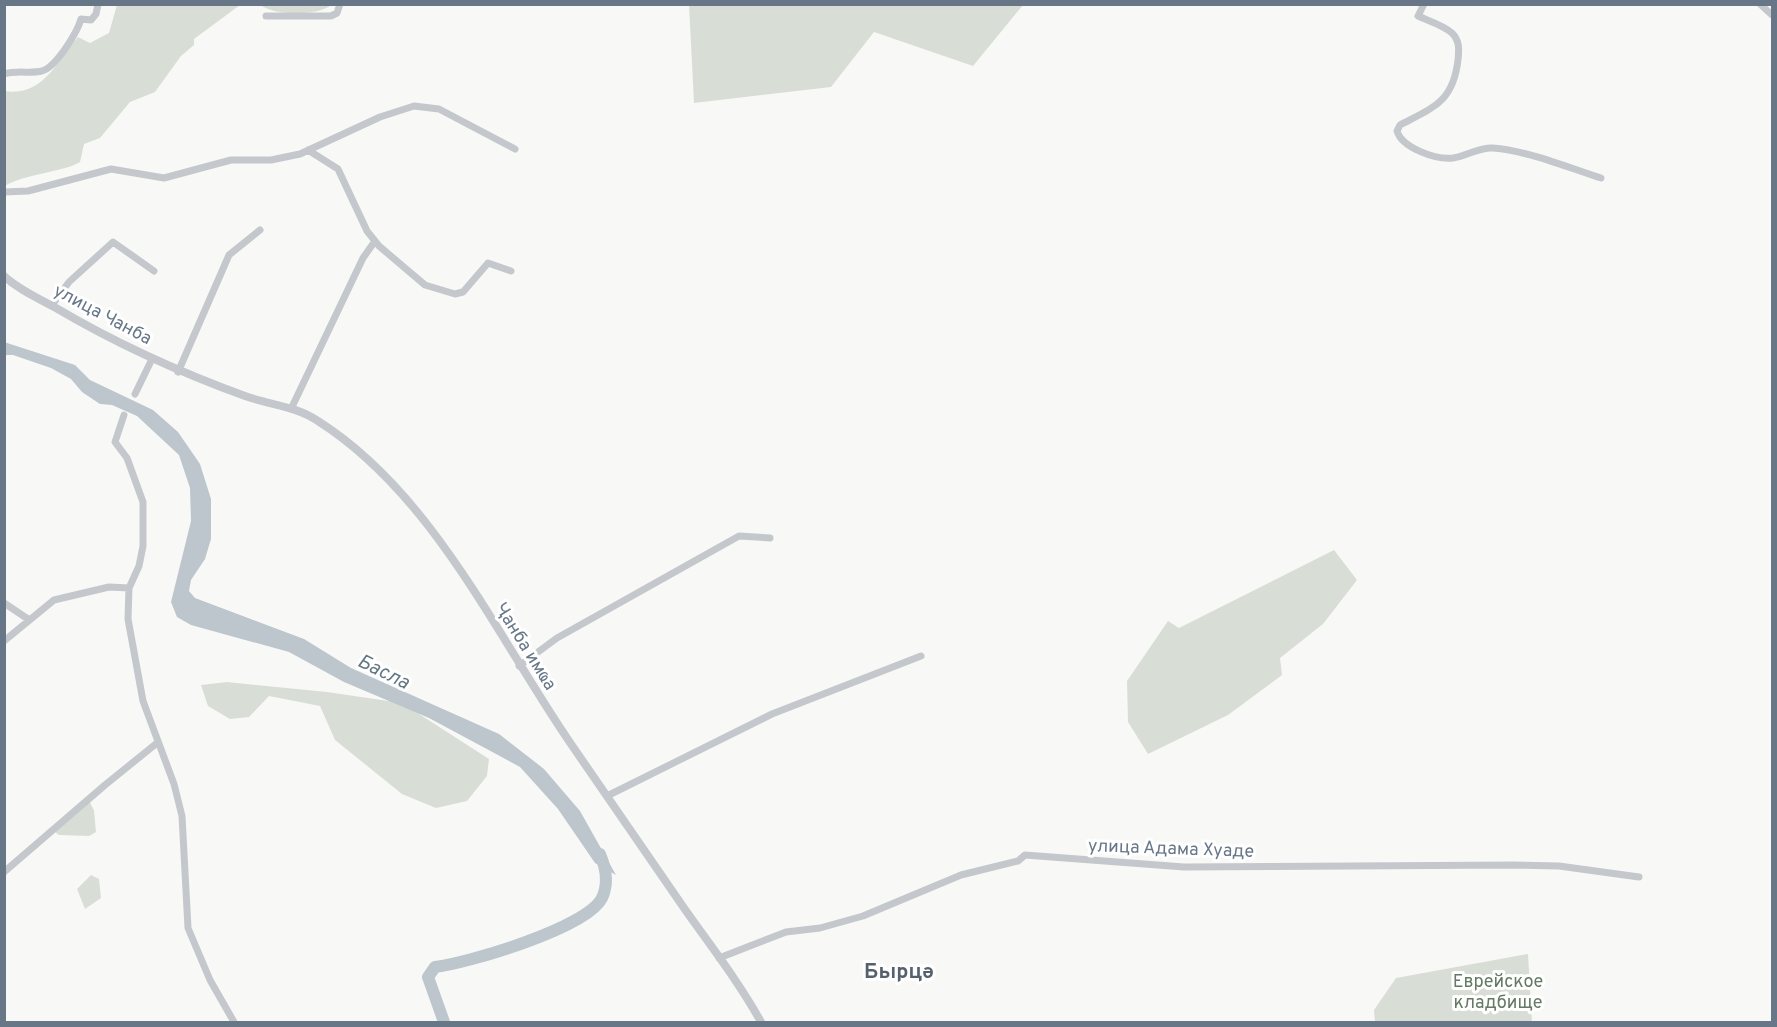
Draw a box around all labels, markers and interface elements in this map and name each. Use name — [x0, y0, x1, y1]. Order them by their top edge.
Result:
street label: улица Чанба — [49, 280, 155, 351]
street label: Ҷанба имҩа — [489, 599, 561, 695]
water label: Басла — [353, 649, 414, 697]
street label: улица Адама Хуаде — [1087, 835, 1254, 864]
district label: Бырцә — [864, 959, 934, 986]
park label: Еврейское кладбище — [1453, 971, 1543, 1015]

